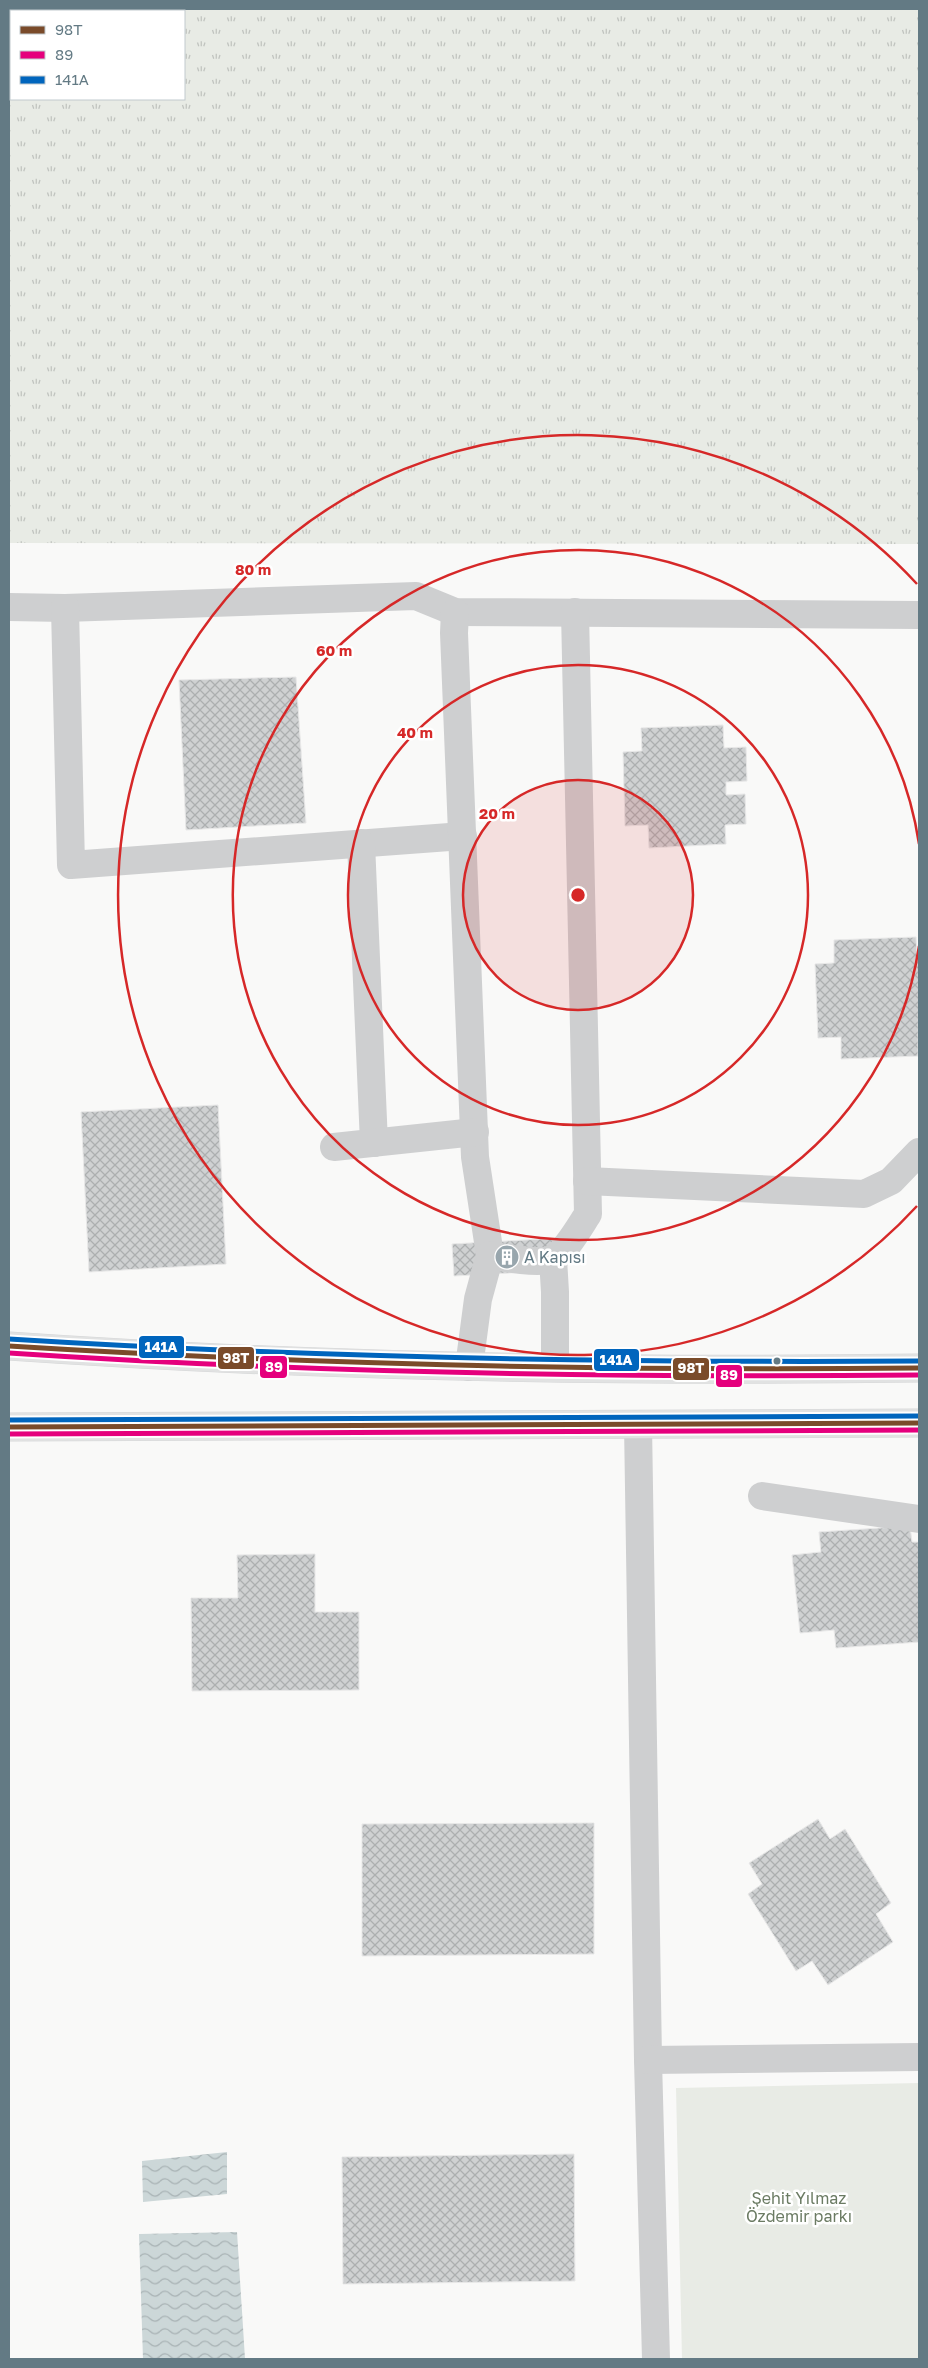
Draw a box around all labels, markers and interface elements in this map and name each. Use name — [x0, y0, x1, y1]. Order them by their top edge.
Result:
legend — [10, 10, 185, 100]
text: 98T — [55, 20, 83, 38]
text: 89 — [55, 45, 73, 63]
text: 141A — [55, 70, 89, 88]
text: 80 m — [235, 560, 271, 578]
text: 60 m — [316, 641, 352, 659]
text: 40 m — [397, 723, 433, 741]
text: 20 m — [479, 804, 515, 822]
centre of rings — [569, 886, 587, 904]
building icon: A Kapısı — [494, 1244, 520, 1270]
place label: A Kapısı — [524, 1247, 586, 1267]
line badge: 141A — [138, 1335, 185, 1359]
text: 141A — [144, 1338, 178, 1355]
line badge: 98T — [217, 1346, 255, 1370]
line badge: 141A — [593, 1348, 640, 1372]
text: 98T — [223, 1349, 249, 1366]
text: 141A — [599, 1351, 633, 1368]
line badge: 89 — [259, 1355, 288, 1379]
unlabelled marker — [772, 1356, 782, 1366]
line badge: 98T — [672, 1357, 710, 1381]
text: 89 — [265, 1358, 283, 1375]
text: 98T — [678, 1359, 704, 1376]
line badge: 89 — [715, 1364, 743, 1388]
text: 89 — [720, 1366, 738, 1383]
park label: Şehit Yılmaz Özdemir parkı — [746, 2188, 852, 2226]

